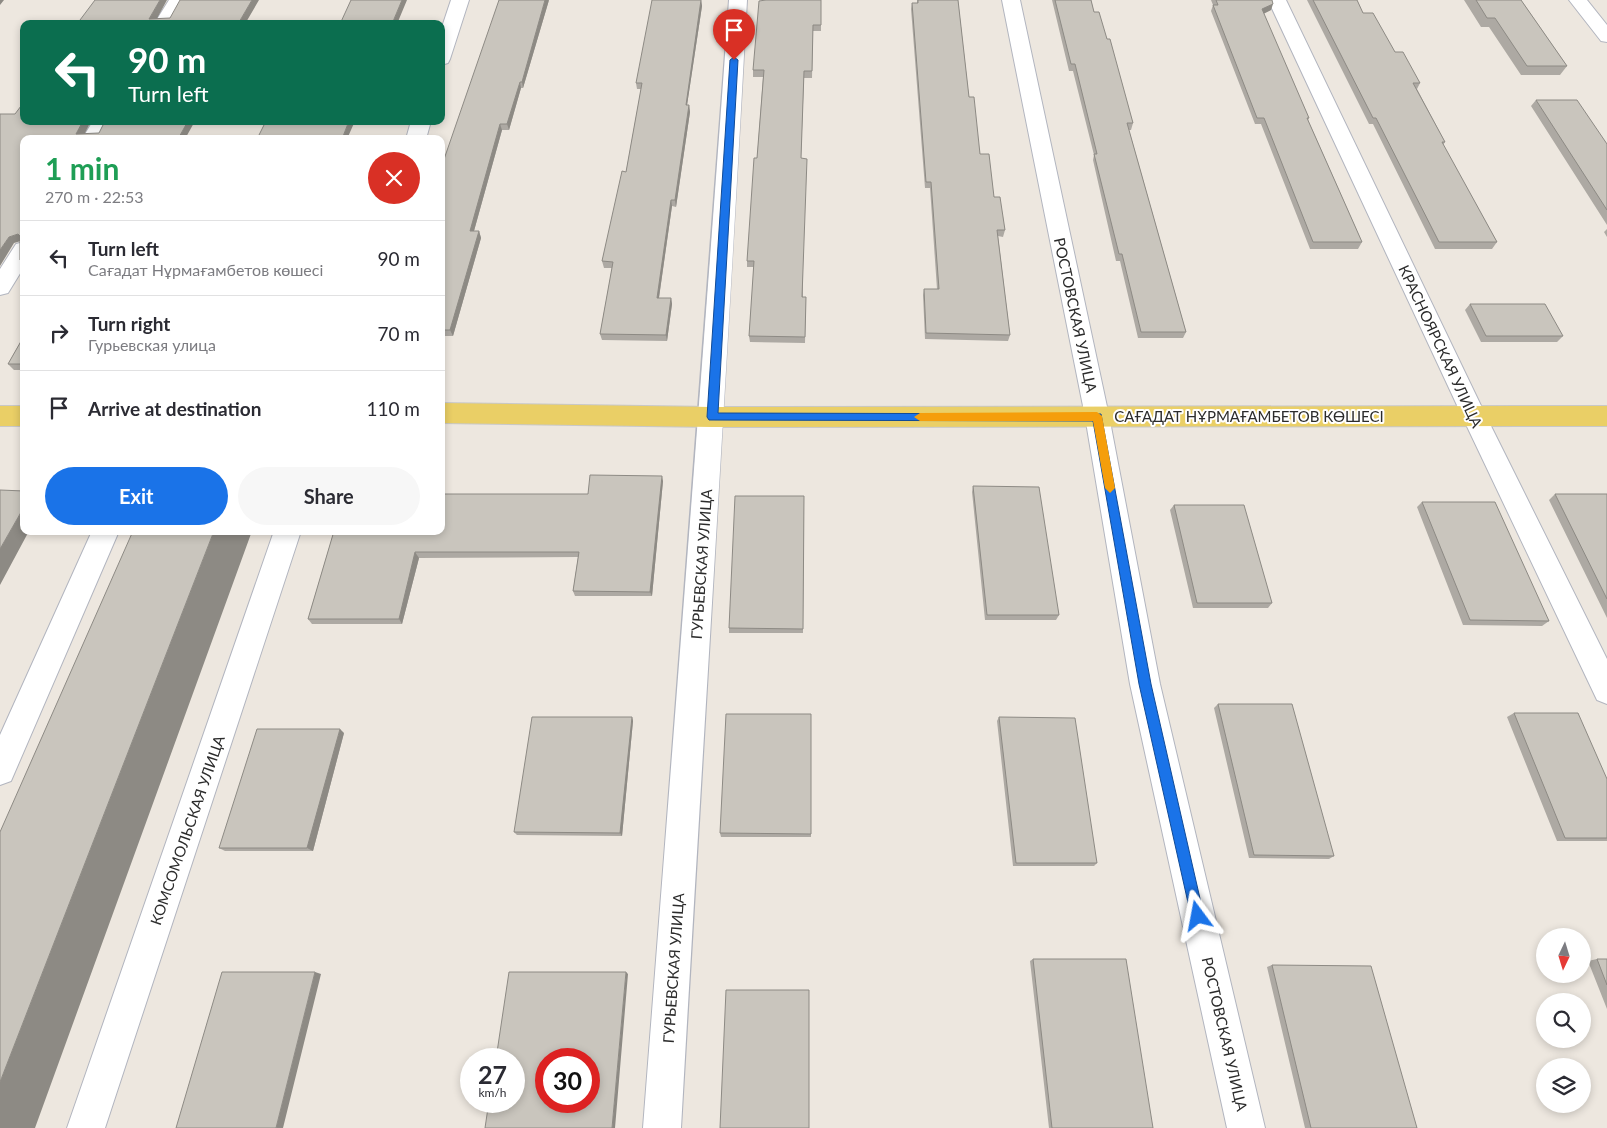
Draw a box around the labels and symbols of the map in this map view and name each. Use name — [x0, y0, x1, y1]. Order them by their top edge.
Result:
pin — [713, 9, 755, 60]
street label: РОСТОВСКАЯ УЛИЦА — [1051, 236, 1101, 395]
street label: КРАСНОЯРСКАЯ УЛИЦА — [1395, 262, 1487, 431]
street label: САҒАДАТ НҰРМАҒАМБЕТОВ КӨШЕСІ — [1114, 407, 1384, 425]
street label: ГУРЬЕВСКАЯ УЛИЦА — [687, 487, 715, 640]
street label: КОМСОМОЛЬСКАЯ УЛИЦА — [146, 732, 228, 927]
position arrow — [1171, 889, 1223, 941]
street label: ГУРЬЕВСКАЯ УЛИЦА — [659, 891, 687, 1044]
north arrow — [1536, 928, 1591, 982]
street label: РОСТОВСКАЯ УЛИЦА — [1198, 955, 1252, 1114]
speed limit sign: 30 — [535, 1048, 600, 1113]

